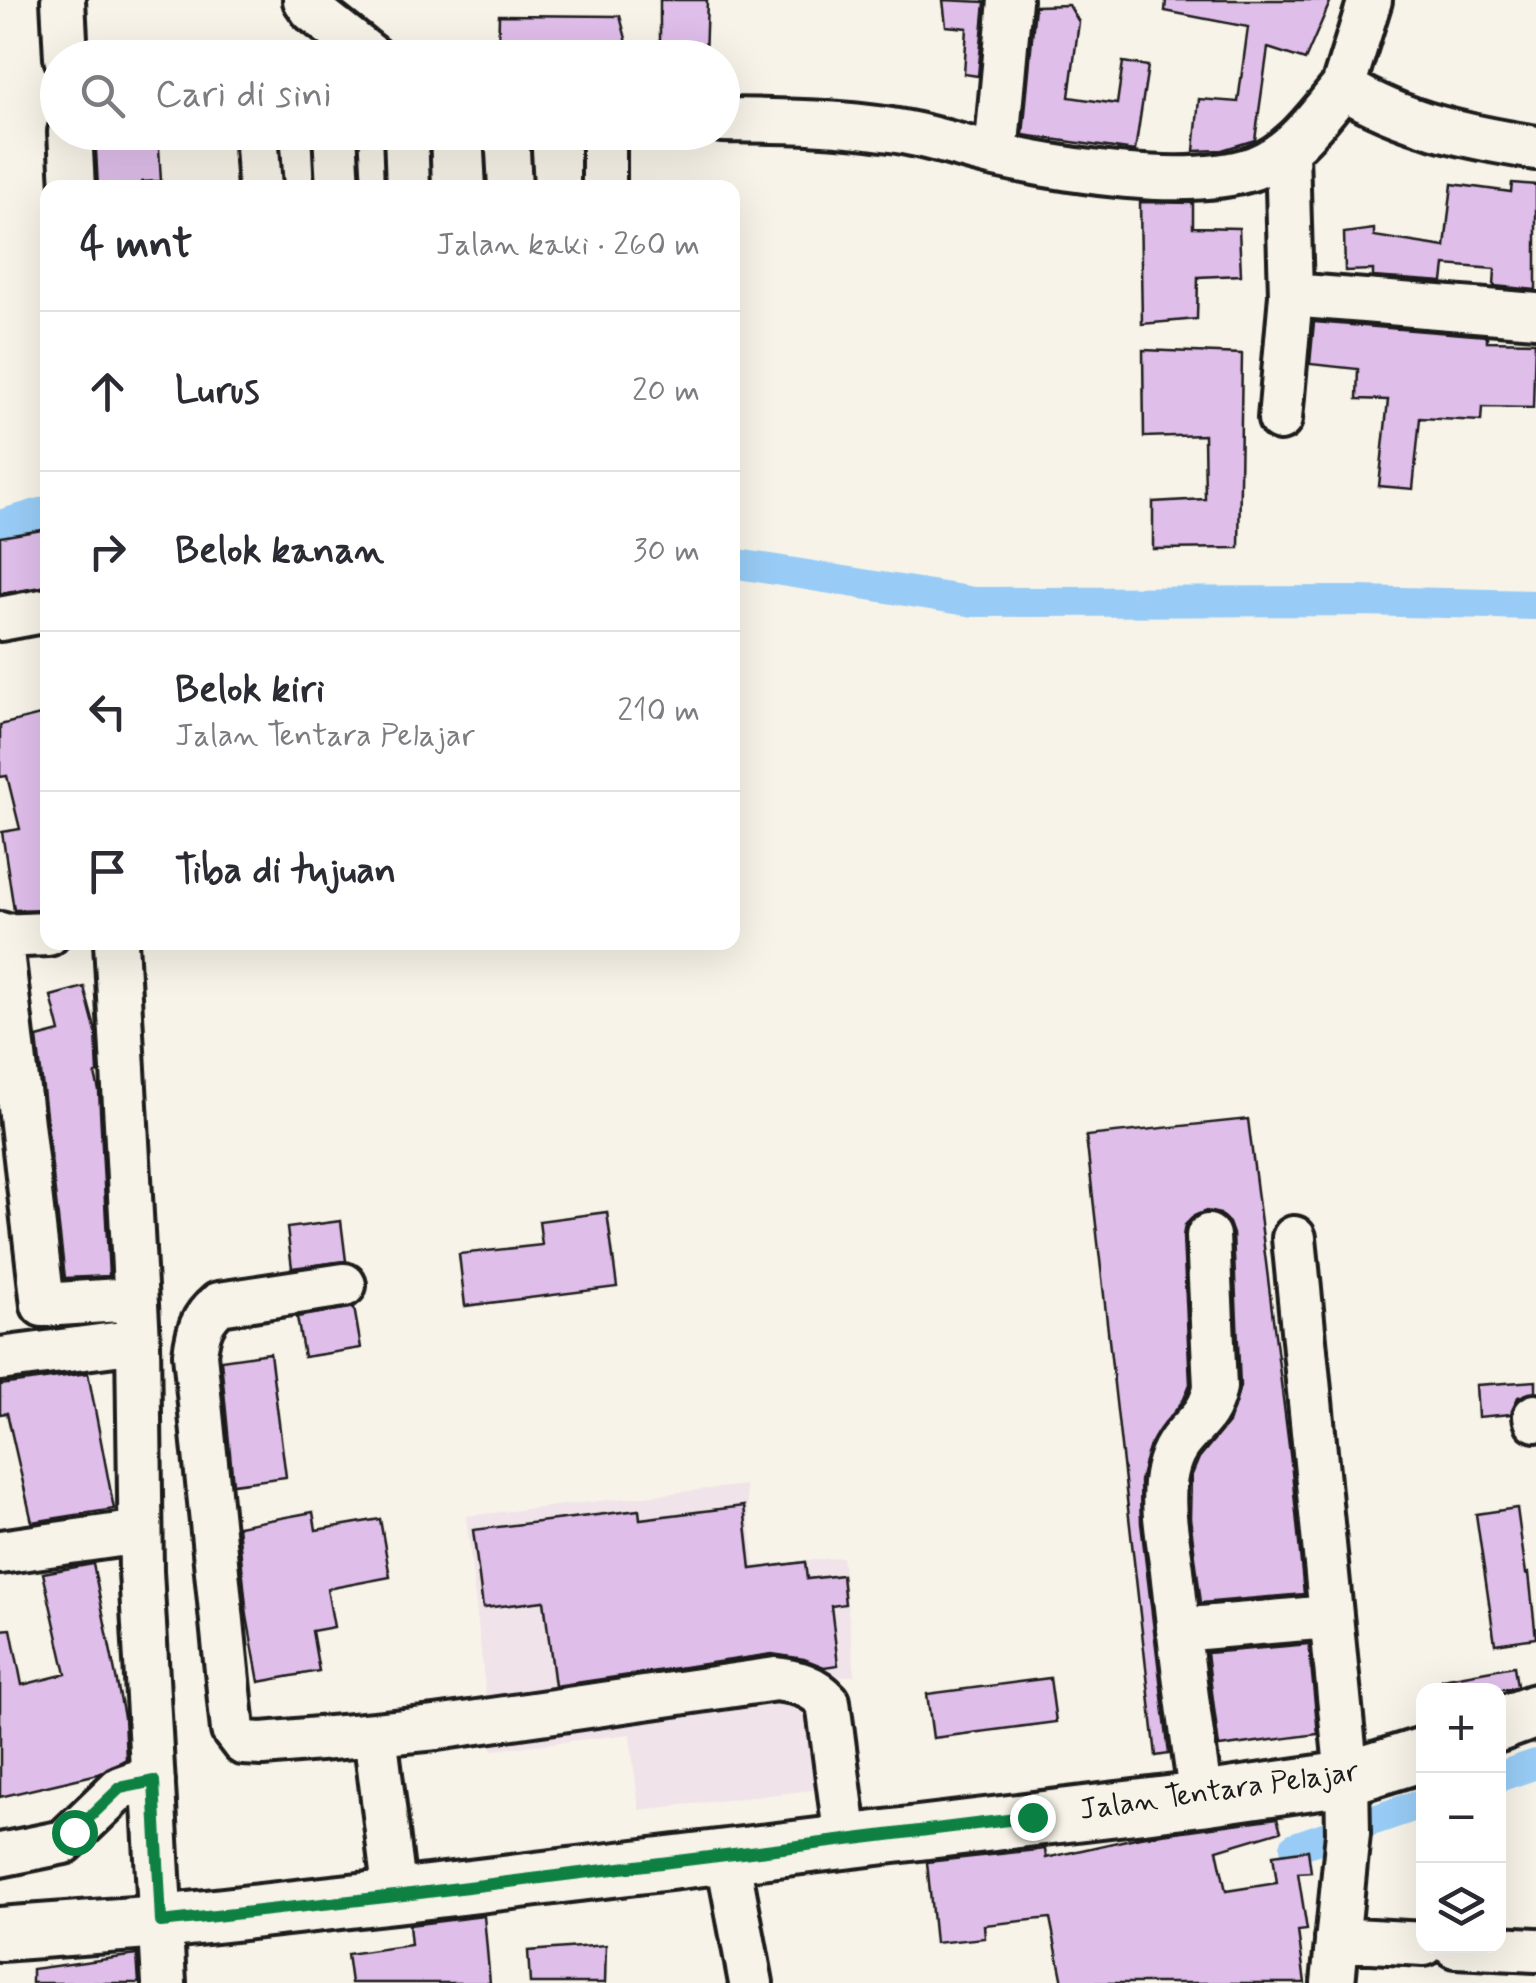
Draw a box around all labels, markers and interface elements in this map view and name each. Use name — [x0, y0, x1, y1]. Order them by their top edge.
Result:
search box — [40, 40, 740, 150]
icon: search — [75, 68, 130, 123]
text: Cari di sini — [155, 71, 332, 120]
text: 4 mnt — [80, 218, 192, 273]
text: Jalan kaki · 260 m — [436, 224, 700, 266]
icon: ahead — [80, 364, 135, 419]
text: Lurus — [175, 367, 259, 416]
text: 20 m — [632, 370, 700, 412]
icon: right — [80, 524, 135, 579]
text: Belok kanan — [175, 527, 384, 576]
text: 30 m — [633, 530, 700, 572]
text: Belok kiri — [175, 666, 325, 715]
icon: left — [80, 684, 135, 739]
text: 210 m — [617, 690, 700, 732]
text: Jalan Tentara Pelajar — [175, 715, 475, 757]
icon: arrive — [80, 844, 135, 899]
text: Tiba di tujuan — [175, 847, 396, 896]
map controls — [1416, 1683, 1506, 1953]
button: + — [1416, 1683, 1506, 1773]
street label: Jalan Tentara Pelajar — [1077, 1752, 1361, 1830]
button: − — [1416, 1773, 1506, 1863]
route end — [1010, 1795, 1056, 1841]
route start — [52, 1810, 98, 1856]
button: layers — [1416, 1863, 1506, 1953]

